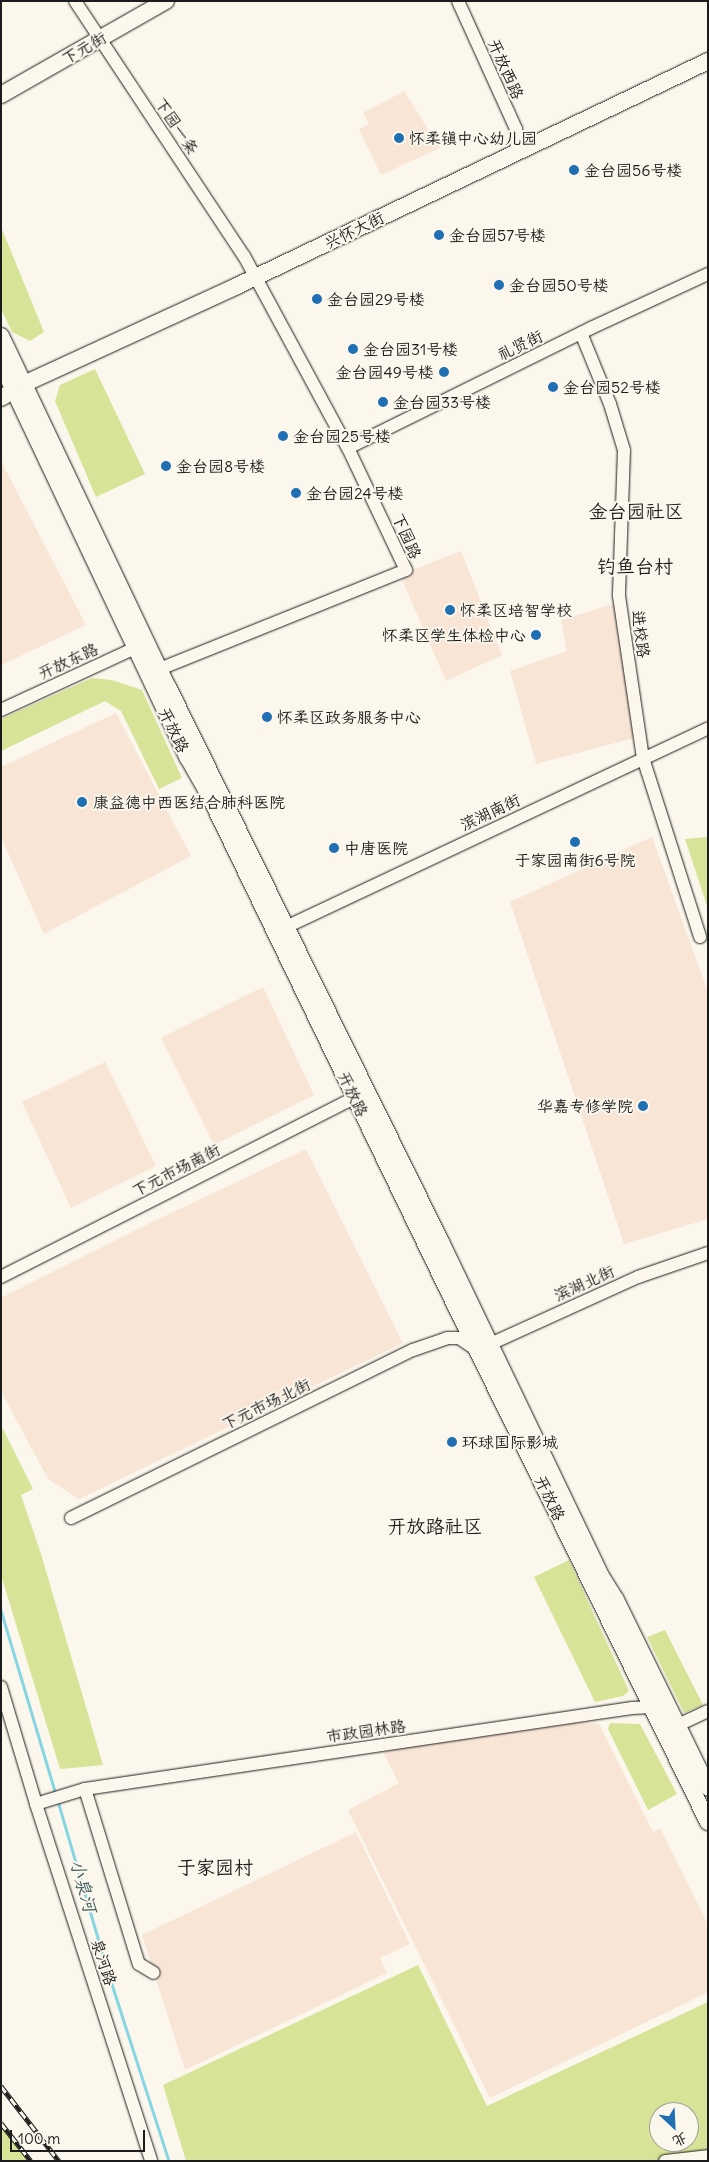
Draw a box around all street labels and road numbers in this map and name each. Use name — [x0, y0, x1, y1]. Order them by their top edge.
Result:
street label: 下元街 — [58, 28, 110, 68]
street label: 开放西路 — [484, 36, 528, 102]
street label: 下园一条 — [151, 94, 203, 158]
street label: 兴怀大街 — [321, 207, 387, 253]
street label: 礼贤街 — [494, 326, 546, 364]
street label: 下园路 — [388, 510, 426, 562]
street label: 进校路 — [628, 609, 654, 659]
street label: 开放东路 — [35, 639, 101, 683]
street label: 开放路 — [155, 704, 193, 756]
street label: 滨湖南街 — [457, 790, 523, 834]
street label: 开放路 — [334, 1068, 372, 1120]
street label: 下元市场南街 — [129, 1140, 223, 1200]
street label: 滨湖北街 — [551, 1261, 617, 1305]
street label: 下元市场北街 — [219, 1374, 313, 1434]
street label: 开放路 — [531, 1472, 569, 1524]
street label: 市政园林路 — [325, 1716, 407, 1746]
street label: 泉河路 — [87, 1936, 121, 1988]

